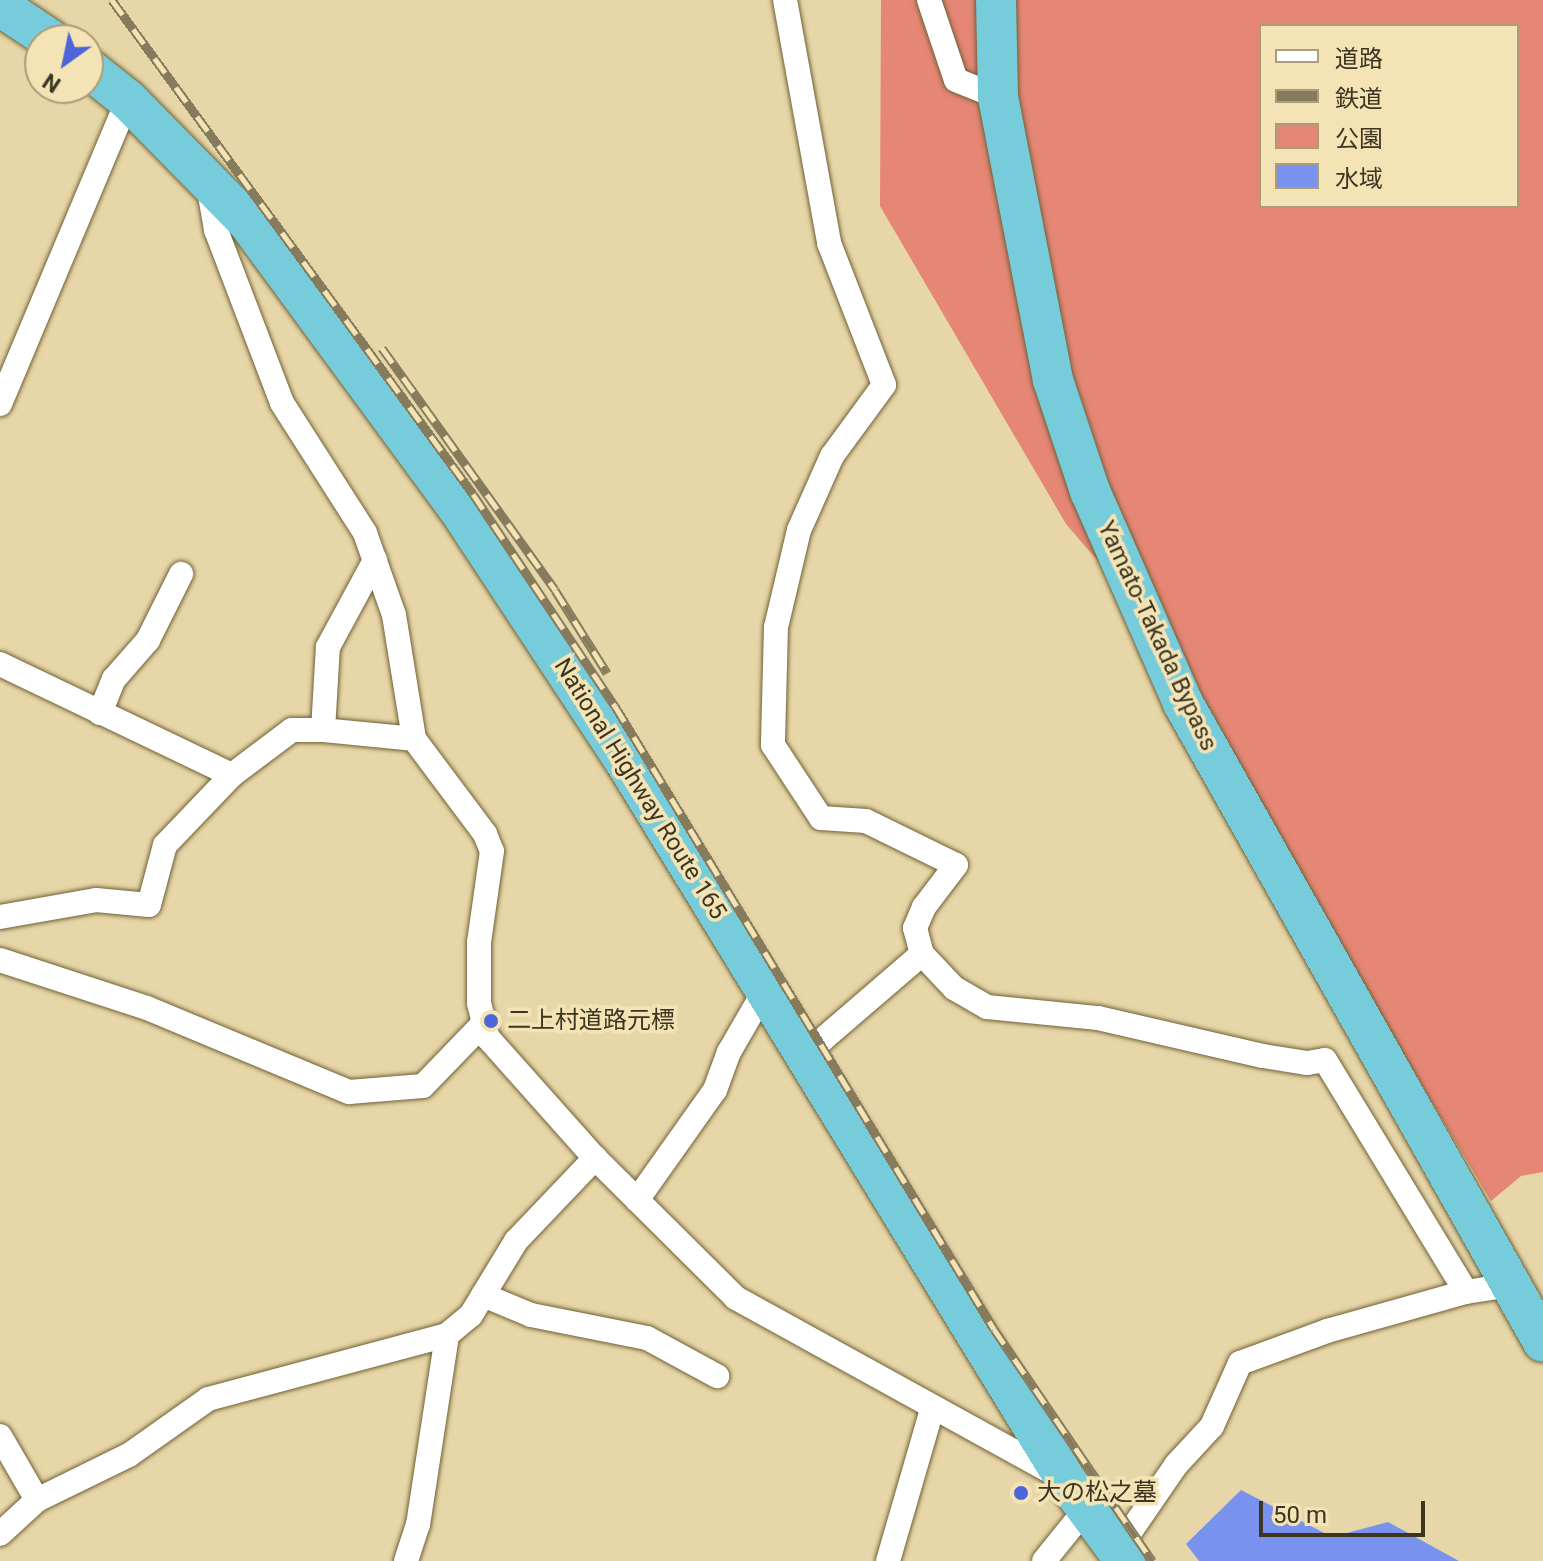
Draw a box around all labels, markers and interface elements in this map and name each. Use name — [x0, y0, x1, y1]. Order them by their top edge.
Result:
north arrow — [24, 24, 104, 104]
legend — [1259, 24, 1519, 208]
text: 道路 — [1335, 45, 1383, 73]
text: N — [38, 68, 65, 98]
text: 鉄道 — [1335, 85, 1383, 113]
text: 公園 — [1335, 125, 1383, 153]
text: 水域 — [1335, 165, 1383, 193]
street label: Yamato-Takada Bypass — [1091, 517, 1223, 755]
street label: National Highway Route 165 — [548, 653, 732, 925]
place label: 二上村道路元標 — [507, 1007, 675, 1035]
marker: 二上村道路元標 — [482, 1012, 500, 1030]
place label: 大の松之墓 — [1037, 1479, 1157, 1507]
marker: 大の松之墓 — [1012, 1484, 1030, 1502]
scale bar — [1263, 1485, 1429, 1535]
text: 50 m — [1273, 1501, 1327, 1529]

